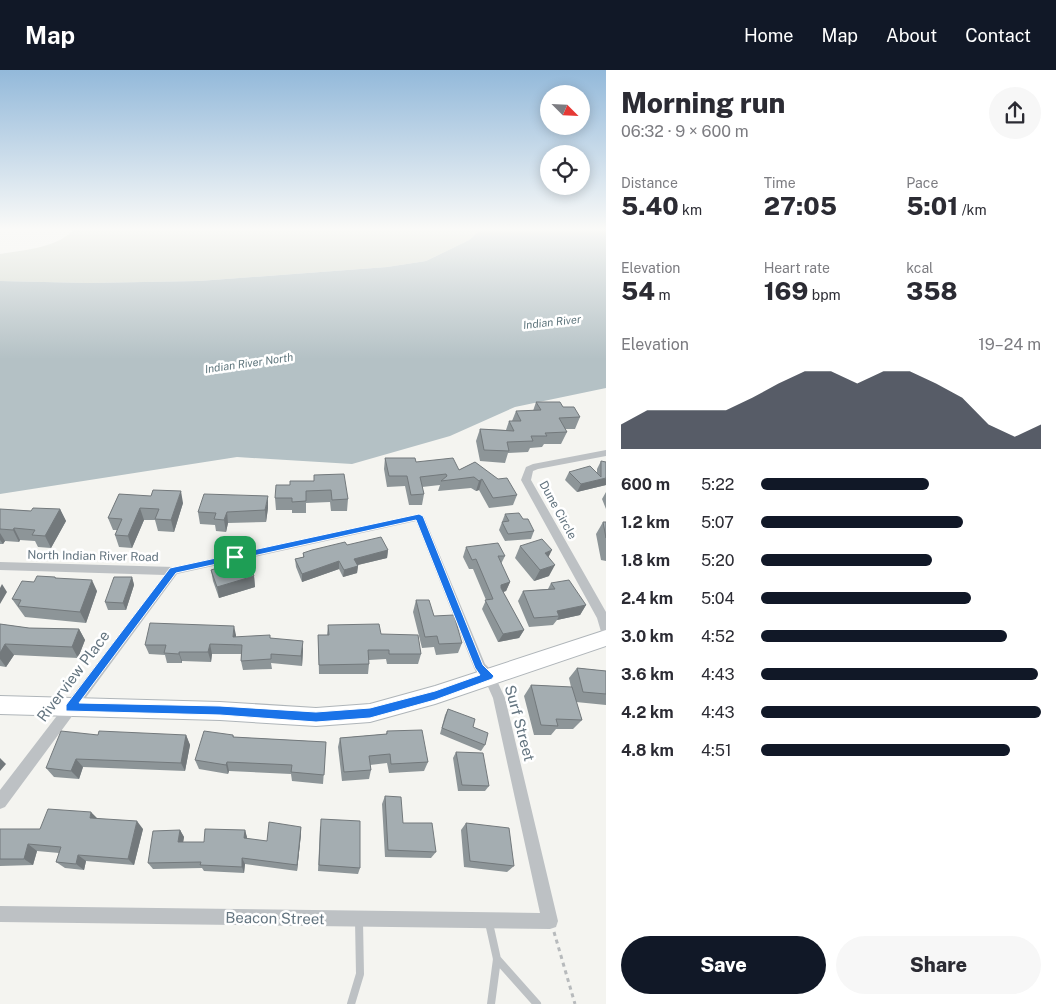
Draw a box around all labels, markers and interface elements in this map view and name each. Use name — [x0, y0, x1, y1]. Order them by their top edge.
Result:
text: Map — [25, 21, 75, 49]
text: Home — [744, 25, 794, 46]
text: Map — [822, 25, 858, 46]
text: About — [886, 25, 937, 46]
text: Contact — [965, 25, 1031, 46]
north arrow — [540, 85, 590, 135]
map controls — [540, 85, 590, 195]
text: Morning run — [621, 86, 785, 119]
button: share — [989, 87, 1041, 139]
text: 06:32 · 9 × 600 m — [621, 122, 749, 141]
button: locate — [540, 145, 590, 195]
text: Distance — [621, 175, 678, 191]
text: Time — [764, 175, 796, 191]
text: Pace — [906, 175, 938, 191]
text: 5.40 — [621, 191, 679, 221]
text: 27:05 — [764, 191, 837, 221]
text: 5:01 — [906, 191, 958, 221]
text: km — [679, 202, 702, 218]
text: /km — [958, 202, 987, 218]
text: Elevation — [621, 260, 680, 276]
text: Heart rate — [764, 260, 830, 276]
text: kcal — [906, 260, 933, 276]
text: 54 — [621, 276, 655, 306]
text: 169 — [764, 276, 808, 306]
text: 358 — [906, 276, 958, 306]
text: m — [655, 287, 671, 303]
text: bpm — [808, 287, 841, 303]
water label: Indian River — [522, 313, 582, 331]
text: Elevation — [621, 335, 689, 354]
text: 19–24 m — [978, 335, 1041, 354]
water label: Indian River North — [204, 351, 294, 375]
text: 600 m — [621, 475, 670, 494]
text: 5:22 — [701, 475, 734, 494]
street label: Dune Circle — [536, 478, 580, 542]
text: 1.2 km — [621, 513, 670, 532]
text: 5:07 — [701, 513, 734, 532]
pin — [214, 536, 256, 578]
icon: arrive — [221, 543, 249, 571]
street label: North Indian River Road — [27, 548, 159, 564]
text: 1.8 km — [621, 551, 670, 570]
text: 5:20 — [701, 551, 735, 570]
text: 2.4 km — [621, 589, 673, 608]
text: 5:04 — [701, 589, 735, 608]
street label: Riverview Place — [33, 627, 113, 725]
text: 3.0 km — [621, 627, 673, 646]
text: 4:52 — [701, 627, 734, 646]
text: 3.6 km — [621, 665, 674, 684]
text: 4:43 — [701, 665, 735, 684]
street label: Surf Street — [502, 683, 538, 763]
text: 4.2 km — [621, 703, 674, 722]
text: 4:43 — [701, 703, 735, 722]
text: 4.8 km — [621, 741, 674, 760]
text: 4:51 — [701, 741, 731, 760]
street label: Beacon Street — [225, 909, 325, 927]
button: Save — [621, 936, 826, 994]
button: Share — [836, 936, 1041, 994]

